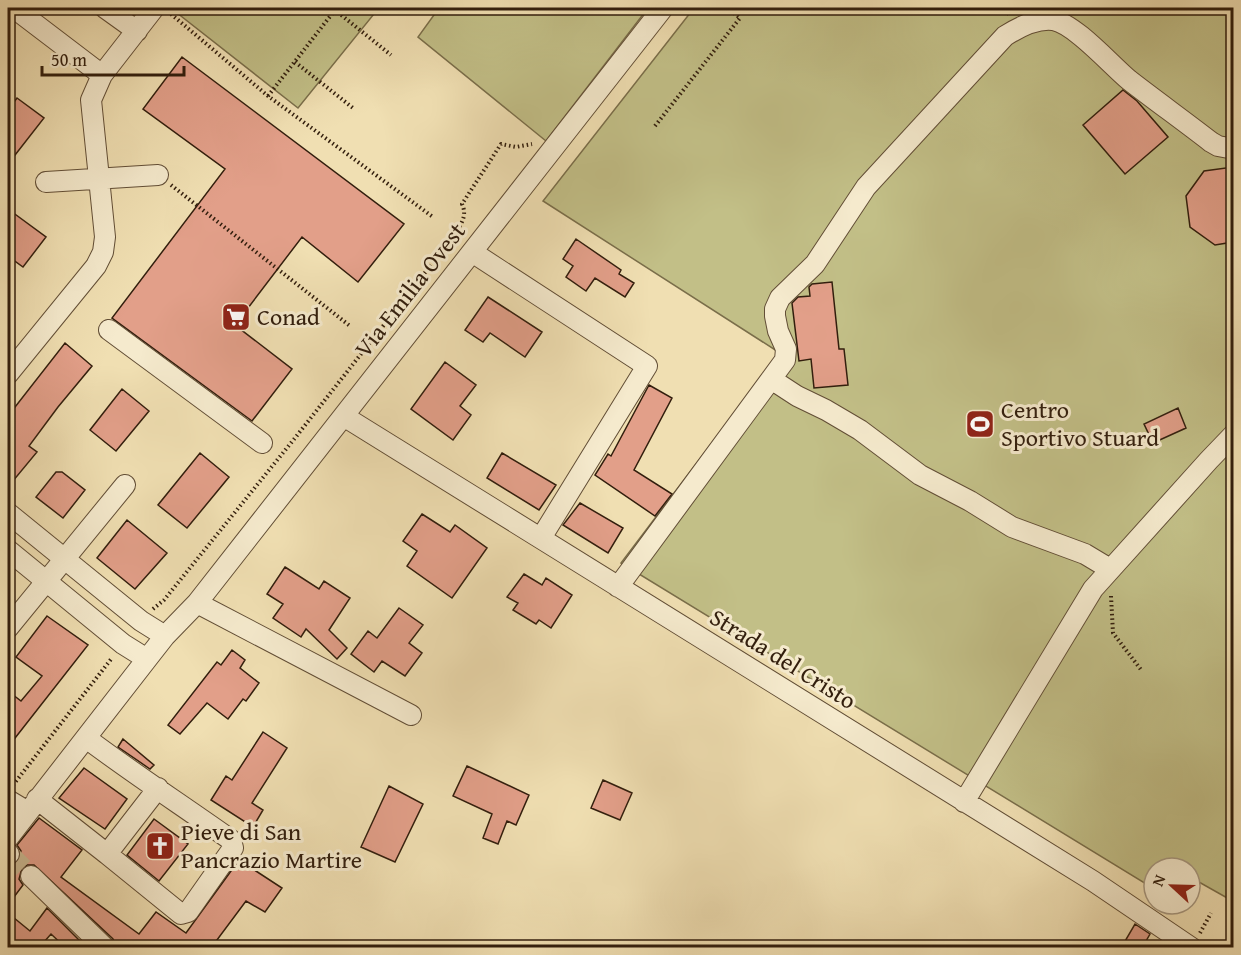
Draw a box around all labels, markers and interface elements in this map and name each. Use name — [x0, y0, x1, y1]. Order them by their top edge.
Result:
scale bar — [42, 39, 184, 77]
text: 50 m — [51, 46, 87, 73]
street label: Via Emilia Ovest — [346, 214, 474, 365]
place label: Conad — [257, 299, 320, 334]
supermarket icon: Conad — [220, 301, 252, 333]
place label: Centro Sportivo Stuard — [1001, 392, 1159, 455]
sports icon: Centro Sportivo Stuard — [964, 408, 996, 440]
street label: Strada del Cristo — [703, 600, 863, 718]
place label: Pieve di San Pancrazio Martire — [181, 814, 362, 877]
church icon: Pieve di San Pancrazio Martire — [144, 830, 176, 862]
north arrow — [1142, 856, 1202, 916]
text: N — [1145, 871, 1171, 890]

